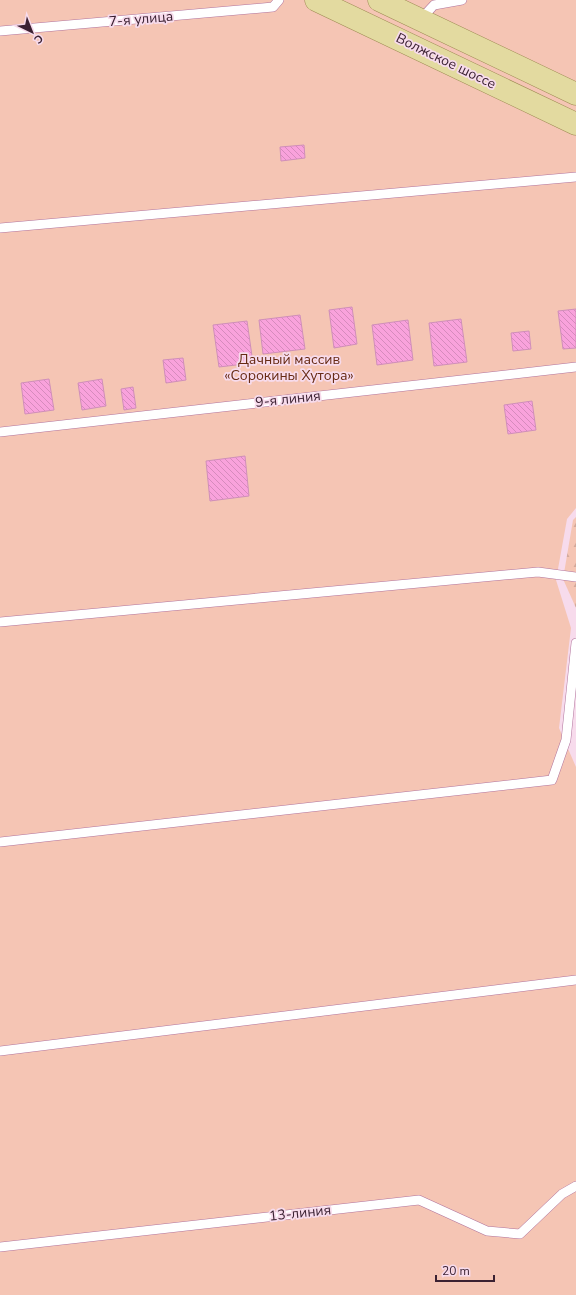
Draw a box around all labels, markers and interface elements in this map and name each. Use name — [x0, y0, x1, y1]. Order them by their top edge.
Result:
street label: 7-я улица — [108, 7, 174, 31]
north arrow — [12, 12, 52, 52]
street label: Волжское шоссе — [393, 29, 499, 93]
text: С — [30, 31, 46, 47]
park label: Дачный массив «Сорокины Хутора» — [224, 350, 354, 385]
street label: 9-я линия — [254, 386, 322, 412]
street label: 13-линия — [268, 1200, 332, 1226]
scale bar — [436, 1257, 494, 1283]
text: 20 m — [442, 1263, 470, 1279]

